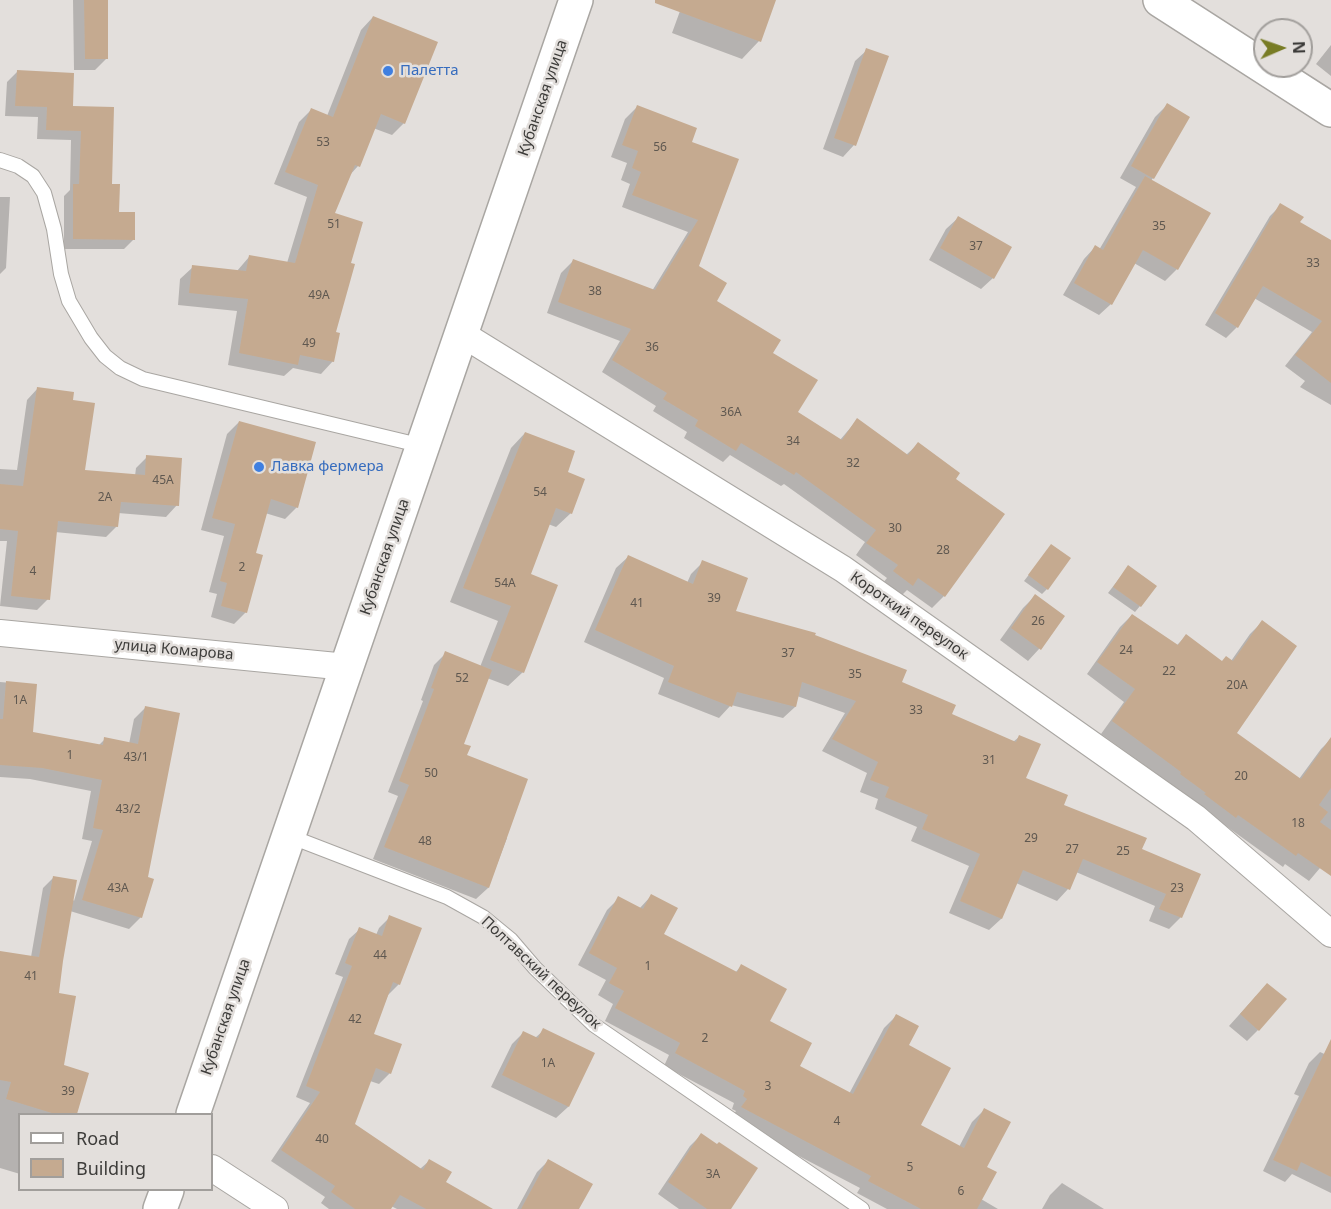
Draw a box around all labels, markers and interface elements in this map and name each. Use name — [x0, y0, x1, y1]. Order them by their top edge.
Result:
north arrow — [1253, 18, 1313, 78]
street label: Кубанская улица — [515, 37, 571, 159]
text: N — [1288, 41, 1310, 54]
place label: Палетта — [400, 62, 459, 80]
marker: Палетта — [381, 64, 395, 78]
house number: 53 — [316, 136, 330, 150]
house number: 56 — [653, 141, 667, 155]
house number: 51 — [327, 218, 341, 232]
house number: 35 — [1152, 220, 1166, 234]
house number: 37 — [969, 240, 983, 254]
house number: 33 — [1306, 257, 1320, 271]
house number: 38 — [588, 285, 602, 299]
house number: 49А — [308, 289, 330, 303]
house number: 49 — [302, 337, 316, 351]
house number: 36 — [645, 341, 659, 355]
house number: 36А — [720, 406, 742, 420]
house number: 34 — [786, 435, 800, 449]
house number: 32 — [846, 457, 860, 471]
place label: Лавка фермера — [271, 458, 384, 476]
marker: Лавка фермера — [252, 460, 266, 474]
house number: 45А — [152, 474, 174, 488]
house number: 54 — [533, 486, 547, 500]
house number: 2А — [98, 491, 112, 505]
street label: Кубанская улица — [357, 496, 413, 618]
house number: 30 — [888, 522, 902, 536]
house number: 28 — [936, 544, 950, 558]
house number: 2 — [239, 561, 245, 575]
house number: 4 — [30, 565, 36, 579]
street label: Короткий переулок — [846, 568, 972, 664]
house number: 54А — [494, 577, 516, 591]
house number: 39 — [707, 592, 721, 606]
house number: 41 — [630, 597, 644, 611]
house number: 26 — [1031, 615, 1045, 629]
street label: улица Комарова — [114, 636, 234, 664]
house number: 24 — [1119, 644, 1133, 658]
house number: 37 — [781, 647, 795, 661]
house number: 22 — [1162, 665, 1176, 679]
house number: 35 — [848, 668, 862, 682]
house number: 52 — [455, 672, 469, 686]
house number: 20А — [1226, 679, 1248, 693]
house number: 1А — [13, 694, 27, 708]
house number: 33 — [909, 704, 923, 718]
house number: 1 — [67, 749, 73, 763]
house number: 43/1 — [123, 751, 149, 765]
house number: 31 — [982, 754, 996, 768]
house number: 50 — [424, 767, 438, 781]
house number: 20 — [1234, 770, 1248, 784]
house number: 43/2 — [115, 803, 141, 817]
house number: 18 — [1291, 817, 1305, 831]
house number: 29 — [1024, 832, 1038, 846]
house number: 48 — [418, 835, 432, 849]
house number: 27 — [1065, 843, 1079, 857]
house number: 25 — [1116, 845, 1130, 859]
house number: 43А — [107, 882, 129, 896]
house number: 23 — [1170, 882, 1184, 896]
street label: Полтавский переулок — [477, 913, 605, 1033]
house number: 44 — [373, 949, 387, 963]
street label: Кубанская улица — [198, 956, 254, 1078]
house number: 1 — [645, 960, 651, 974]
house number: 41 — [24, 970, 38, 984]
house number: 42 — [348, 1013, 362, 1027]
house number: 2 — [702, 1032, 708, 1046]
house number: 1А — [541, 1057, 555, 1071]
house number: 3 — [765, 1080, 771, 1094]
house number: 39 — [61, 1085, 75, 1099]
legend — [18, 1113, 213, 1191]
house number: 4 — [834, 1115, 840, 1129]
text: Road — [76, 1126, 119, 1150]
house number: 40 — [315, 1133, 329, 1147]
text: Building — [76, 1156, 146, 1180]
house number: 5 — [907, 1161, 913, 1175]
house number: 3А — [706, 1168, 720, 1182]
house number: 6 — [958, 1185, 964, 1199]

